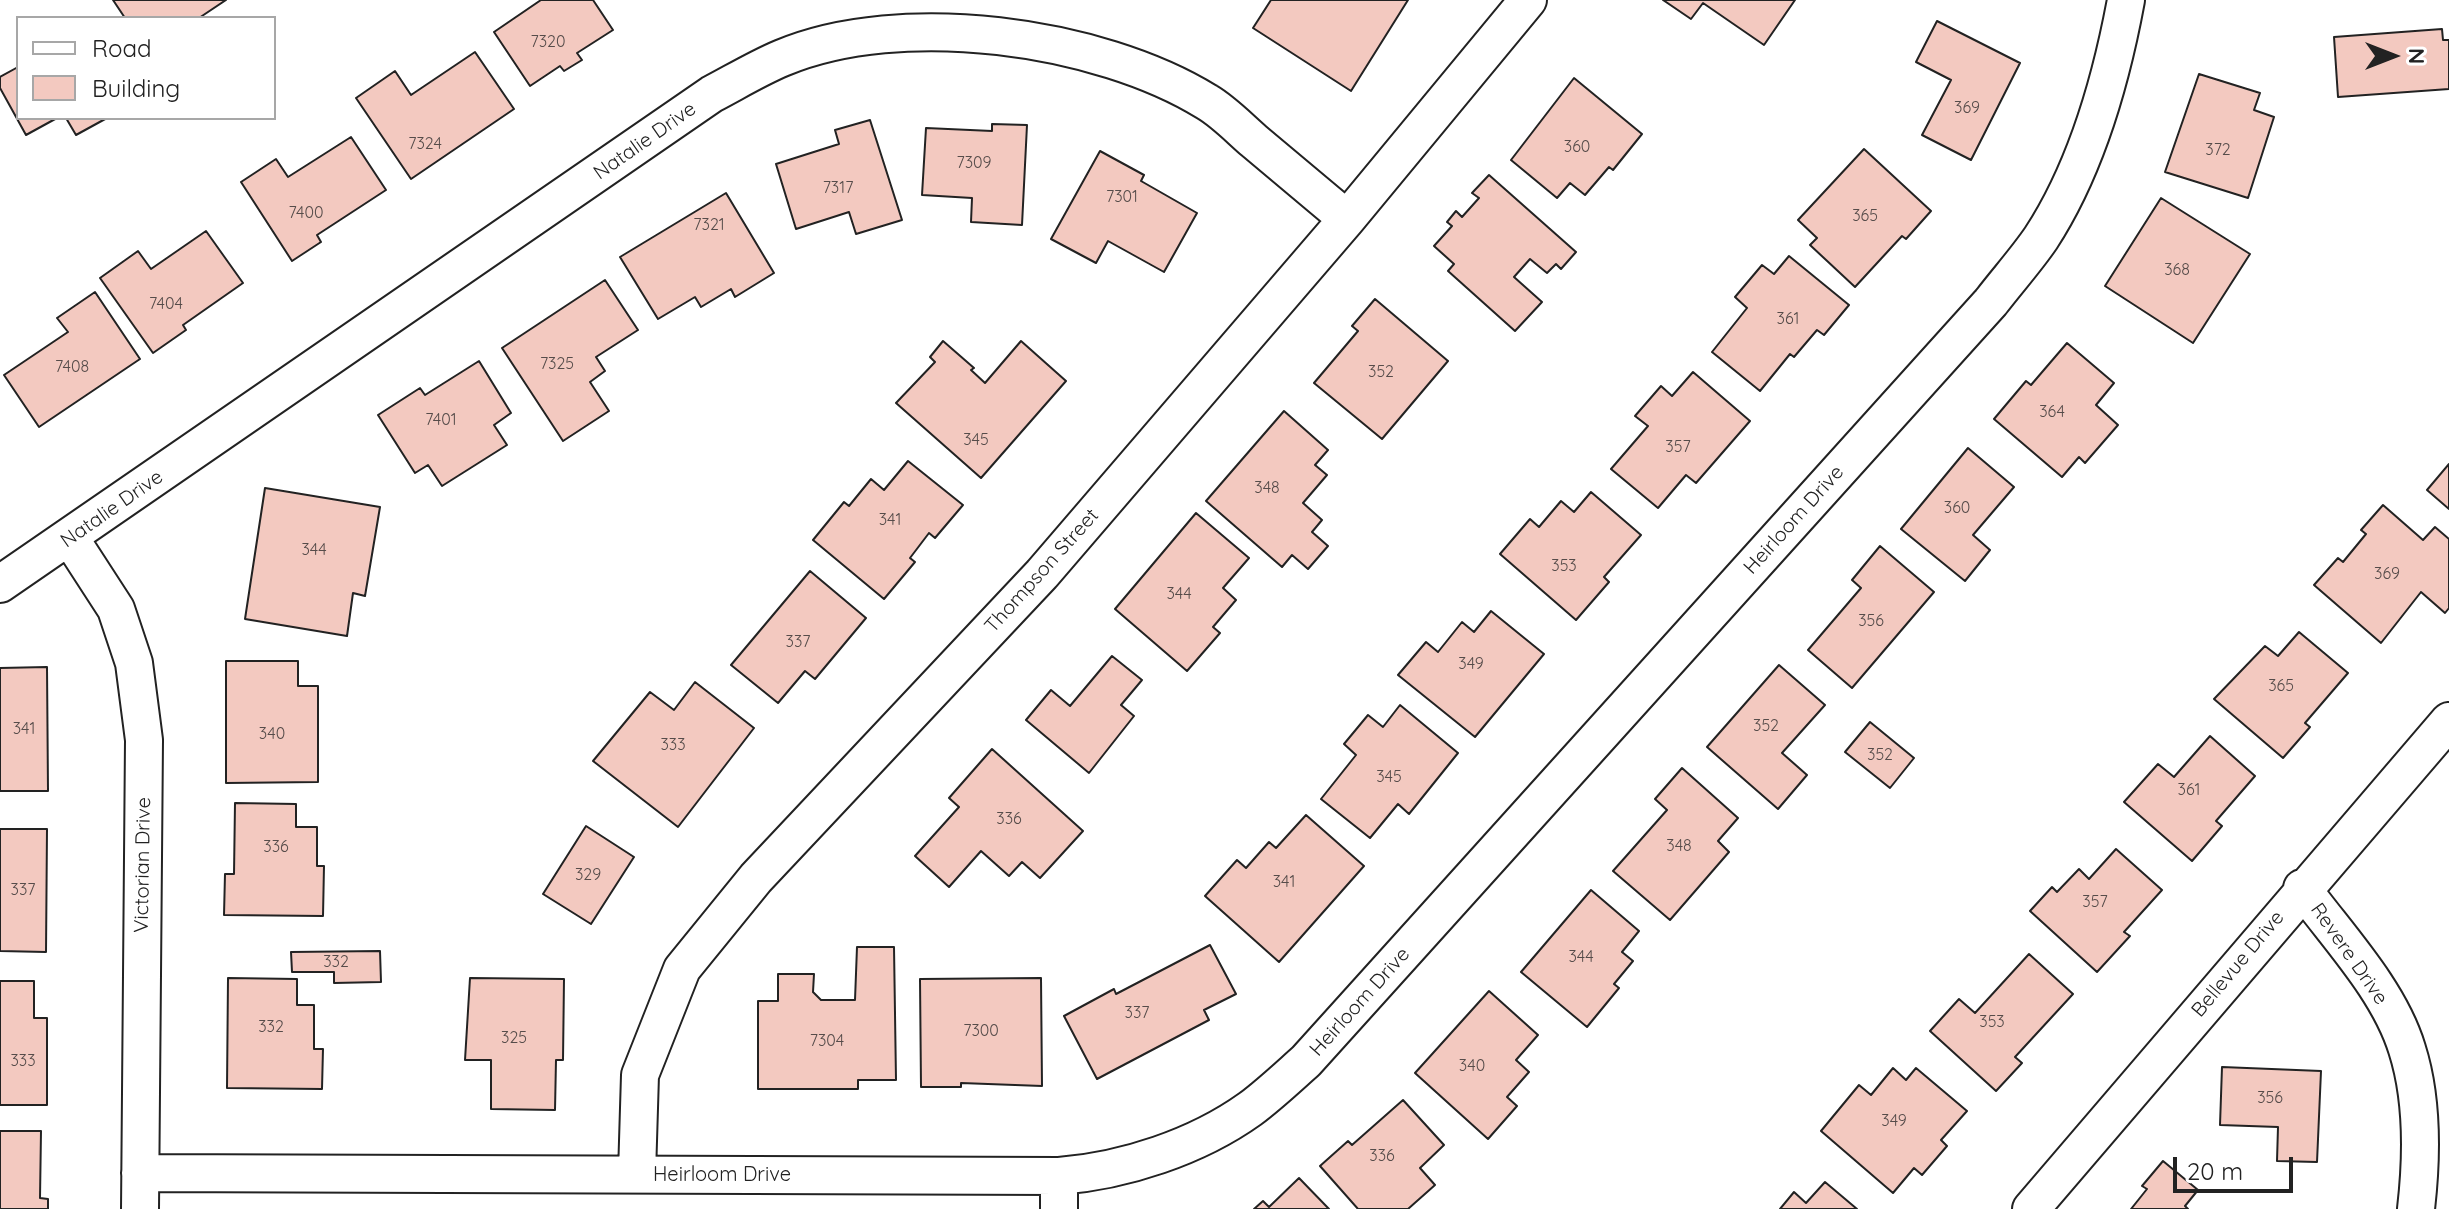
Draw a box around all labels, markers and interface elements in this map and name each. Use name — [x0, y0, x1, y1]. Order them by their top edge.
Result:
legend — [16, 16, 276, 120]
north arrow — [2353, 16, 2433, 96]
house number: 7320 — [531, 32, 565, 52]
text: Road — [92, 33, 152, 63]
text: N — [2403, 48, 2431, 64]
text: Building — [92, 73, 180, 103]
street label: Natalie Drive — [589, 97, 701, 185]
house number: 369 — [1954, 98, 1980, 118]
house number: 7324 — [408, 134, 442, 154]
house number: 360 — [1564, 137, 1590, 157]
house number: 372 — [2205, 140, 2231, 160]
house number: 7309 — [956, 153, 992, 173]
house number: 7317 — [823, 178, 853, 198]
house number: 7301 — [1106, 187, 1138, 207]
house number: 7400 — [288, 203, 324, 223]
house number: 365 — [1852, 206, 1878, 226]
house number: 7321 — [693, 215, 725, 235]
house number: 368 — [2164, 260, 2190, 280]
house number: 7404 — [149, 294, 183, 314]
house number: 361 — [1777, 309, 1799, 329]
house number: 7325 — [540, 354, 574, 374]
house number: 7408 — [55, 357, 89, 377]
house number: 352 — [1368, 362, 1394, 382]
house number: 364 — [2039, 402, 2065, 422]
house number: 7401 — [425, 410, 457, 430]
house number: 345 — [963, 430, 989, 450]
house number: 357 — [1665, 437, 1691, 457]
street label: Heirloom Drive — [1739, 461, 1849, 579]
street label: Natalie Drive — [56, 465, 168, 553]
house number: 348 — [1254, 478, 1280, 498]
house number: 360 — [1944, 498, 1970, 518]
street label: Thompson Street — [980, 504, 1104, 638]
house number: 341 — [879, 510, 901, 530]
house number: 344 — [301, 540, 327, 560]
house number: 353 — [1551, 556, 1577, 576]
house number: 369 — [2374, 564, 2400, 584]
house number: 344 — [1166, 584, 1192, 604]
house number: 356 — [1858, 611, 1884, 631]
house number: 337 — [786, 632, 810, 652]
house number: 349 — [1458, 654, 1484, 674]
house number: 365 — [2268, 676, 2294, 696]
house number: 352 — [1753, 716, 1779, 736]
house number: 341 — [13, 719, 35, 739]
house number: 340 — [259, 724, 285, 744]
house number: 333 — [660, 735, 686, 755]
house number: 352 — [1867, 745, 1893, 765]
house number: 345 — [1376, 767, 1402, 787]
house number: 361 — [2178, 780, 2200, 800]
street label: Victorian Drive — [130, 797, 156, 933]
house number: 336 — [996, 809, 1022, 829]
house number: 348 — [1666, 836, 1692, 856]
house number: 336 — [263, 837, 289, 857]
house number: 329 — [575, 865, 601, 885]
house number: 341 — [1273, 872, 1295, 892]
house number: 337 — [11, 880, 35, 900]
house number: 357 — [2082, 892, 2108, 912]
street label: Revere Drive — [2305, 899, 2393, 1009]
street label: Bellevue Drive — [2187, 906, 2289, 1022]
street label: Heirloom Drive — [1305, 943, 1415, 1061]
house number: 344 — [1568, 947, 1594, 967]
house number: 332 — [323, 952, 349, 972]
house number: 337 — [1125, 1003, 1149, 1023]
house number: 353 — [1979, 1012, 2005, 1032]
house number: 332 — [258, 1017, 284, 1037]
house number: 7300 — [963, 1021, 999, 1041]
house number: 325 — [501, 1028, 527, 1048]
house number: 7304 — [810, 1031, 844, 1051]
house number: 333 — [10, 1051, 36, 1071]
house number: 340 — [1459, 1056, 1485, 1076]
house number: 356 — [2257, 1088, 2283, 1108]
house number: 349 — [1881, 1111, 1907, 1131]
scale bar — [2177, 1141, 2297, 1191]
house number: 336 — [1369, 1146, 1395, 1166]
text: 20 m — [2187, 1156, 2243, 1186]
street label: Heirloom Drive — [653, 1163, 791, 1187]

